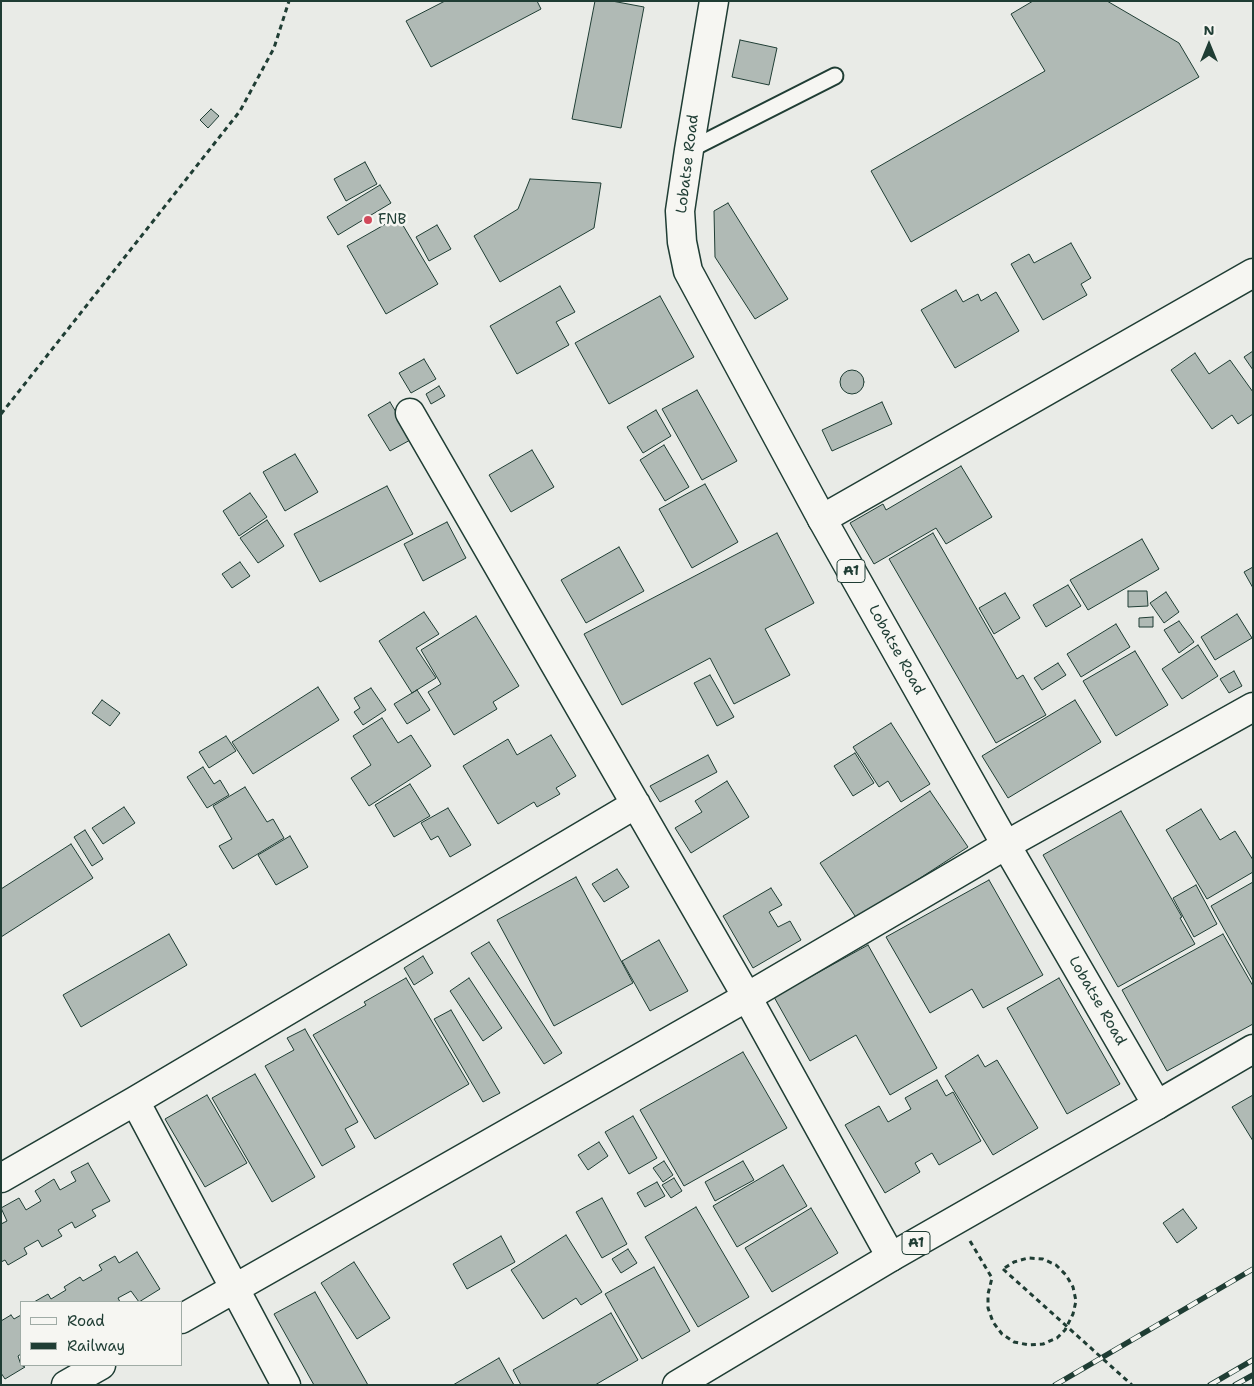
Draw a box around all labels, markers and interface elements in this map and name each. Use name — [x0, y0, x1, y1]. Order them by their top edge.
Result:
north arrow — [1184, 20, 1234, 70]
text: N — [1203, 21, 1215, 39]
street label: Lobatse Road — [673, 113, 703, 215]
place label: FNB — [378, 211, 406, 229]
marker: FNB — [362, 214, 374, 226]
road number: A1 — [837, 560, 865, 582]
street label: Lobatse Road — [864, 602, 928, 698]
street label: Lobatse Road — [1064, 953, 1130, 1049]
road number: A1 — [902, 1232, 930, 1254]
legend — [20, 1301, 182, 1366]
text: Road — [67, 1311, 105, 1331]
text: Railway — [67, 1336, 125, 1356]

